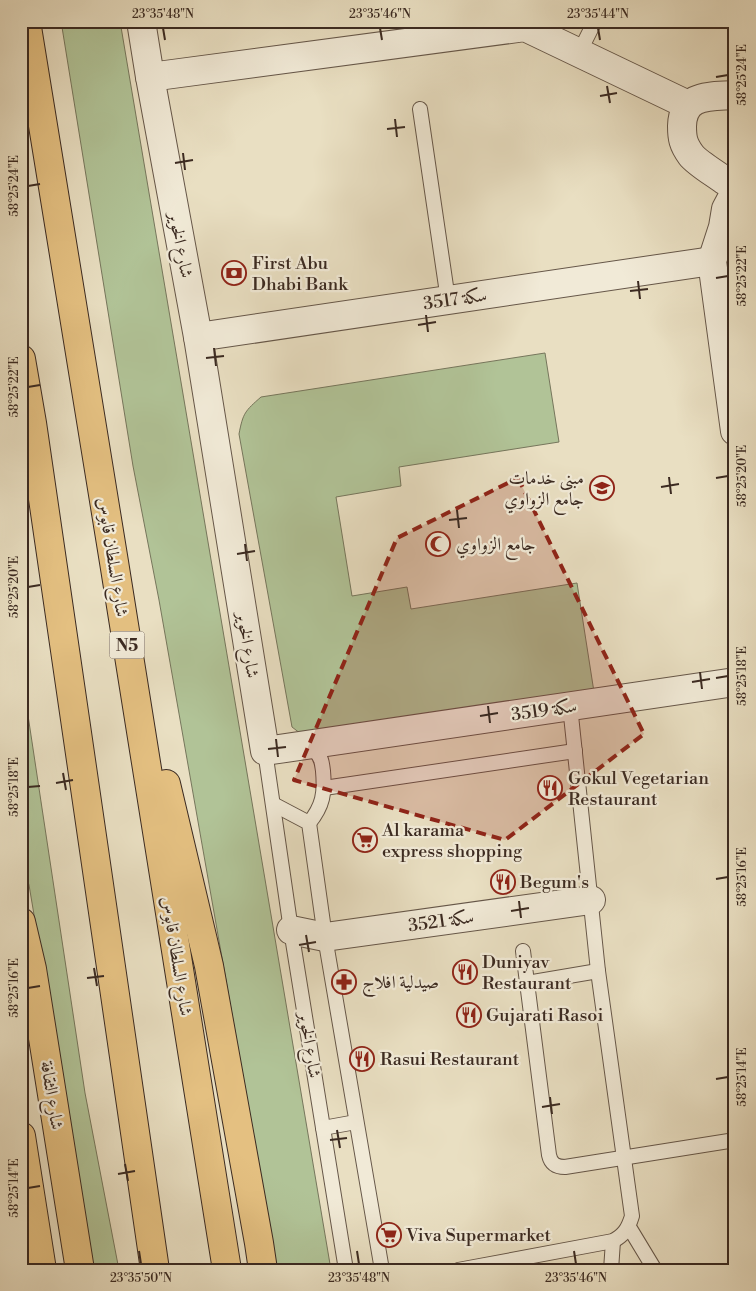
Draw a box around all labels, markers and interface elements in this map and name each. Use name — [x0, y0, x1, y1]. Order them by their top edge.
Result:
text: 23°35'48"N — [132, 7, 194, 22]
text: 23°35'46"N — [349, 7, 411, 22]
text: 23°35'44"N — [567, 7, 629, 22]
text: 58°25'24"E — [735, 44, 750, 106]
text: 58°25'24"E — [7, 155, 22, 217]
street label: شارع الخوير — [160, 208, 198, 280]
text: 58°25'22"E — [735, 245, 750, 307]
place label: First Abu Dhabi Bank — [252, 252, 349, 296]
bank icon: First Abu Dhabi Bank — [221, 260, 247, 286]
street label: سكة 3517 — [422, 284, 488, 315]
text: 58°25'22"E — [7, 356, 22, 418]
text: 58°25'20"E — [735, 445, 750, 507]
place label: مبنى خدمات جامع الزواوي — [504, 467, 584, 515]
school or university icon: مبنى خدمات جامع الزواوي — [589, 475, 615, 501]
street label: شارع السلطان قابوس — [89, 496, 133, 619]
mosque icon: جامع الزواوي — [425, 531, 451, 557]
place label: جامع الزواوي — [456, 533, 536, 560]
text: 58°25'20"E — [7, 556, 22, 618]
street label: شارع الخوير — [228, 608, 264, 680]
road number: N5 — [110, 632, 144, 658]
text: 58°25'18"E — [735, 646, 750, 706]
street label: سكة 3519 — [510, 695, 578, 726]
text: 58°25'18"E — [7, 757, 22, 817]
place label: Gokul Vegetarian Restaurant — [568, 767, 709, 811]
restaurant icon: Gokul Vegetarian Restaurant — [537, 775, 563, 801]
place label: Al karama express shopping — [381, 819, 523, 863]
supermarket icon: Al karama express shopping — [352, 827, 378, 853]
text: 58°25'16"E — [735, 847, 750, 907]
restaurant icon: Begum's — [490, 869, 516, 895]
place label: Begum's — [519, 871, 589, 894]
street label: شارع السلطان قابوس — [153, 895, 197, 1018]
street label: سكة 3521 — [407, 905, 476, 938]
place label: Duniyav Restaurant — [482, 951, 572, 995]
text: 58°25'16"E — [7, 958, 22, 1018]
restaurant icon: Duniyav Restaurant — [452, 959, 478, 985]
pharmacy icon: صيدلية افلاج — [331, 969, 357, 995]
place label: صيدلية افلاج — [362, 971, 439, 998]
restaurant icon: Gujarati Rasoi — [456, 1002, 482, 1028]
place label: Gujarati Rasoi — [486, 1004, 603, 1027]
street label: شارع الخوير — [290, 1008, 326, 1080]
restaurant icon: Rasui Restaurant — [349, 1046, 375, 1072]
text: 58°25'14"E — [735, 1047, 750, 1107]
place label: Rasui Restaurant — [380, 1048, 520, 1071]
street label: شارع الثقافة — [32, 1059, 68, 1132]
text: 58°25'14"E — [7, 1158, 22, 1218]
supermarket icon: Viva Supermarket — [376, 1222, 402, 1248]
place label: Viva Supermarket — [405, 1224, 551, 1247]
text: 23°35'50"N — [110, 1271, 172, 1286]
text: 23°35'48"N — [328, 1271, 390, 1286]
text: 23°35'46"N — [545, 1271, 607, 1286]

